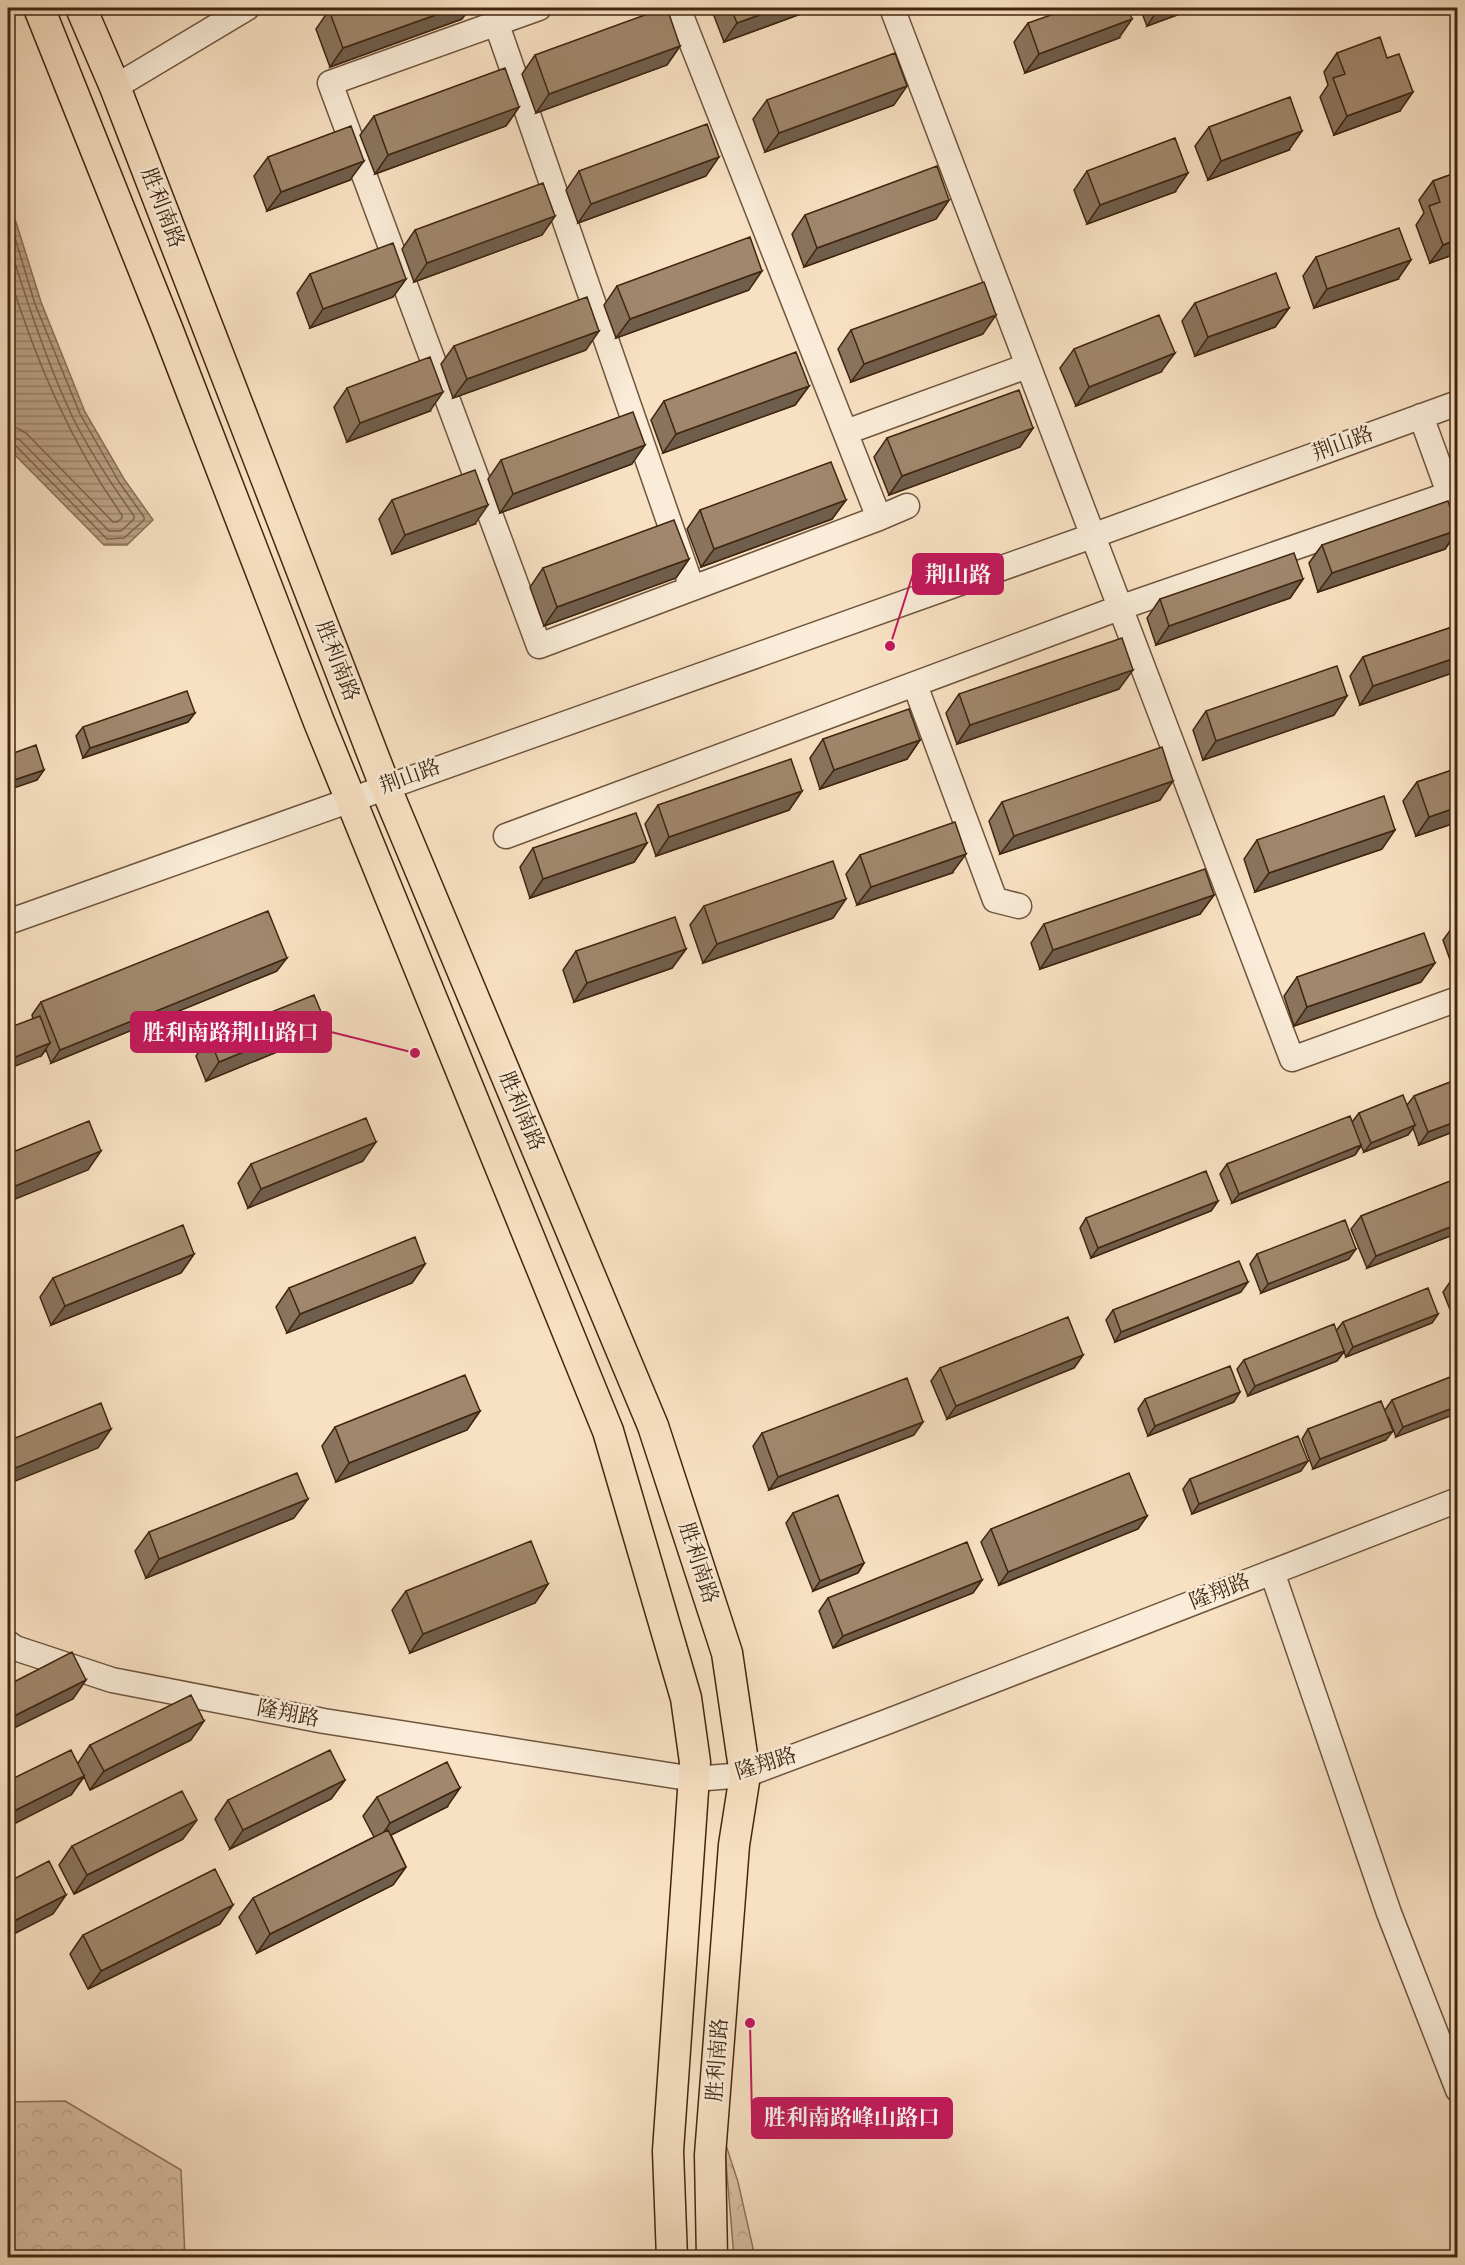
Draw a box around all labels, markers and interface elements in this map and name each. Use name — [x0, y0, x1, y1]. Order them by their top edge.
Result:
street label: 胜利南路 — [135, 164, 189, 252]
street label: 荆山路 — [1309, 421, 1377, 467]
callout: 荆山路 — [913, 554, 1003, 594]
text: 荆山路 — [925, 562, 991, 589]
street label: 胜利南路 — [310, 617, 364, 705]
street label: 荆山路 — [376, 754, 444, 800]
callout: 胜利南路荆山路口 — [131, 1012, 331, 1052]
text: 胜利南路荆山路口 — [143, 1020, 319, 1047]
street label: 胜利南路 — [493, 1067, 549, 1155]
street label: 胜利南路 — [673, 1519, 723, 1607]
street label: 隆翔路 — [1186, 1569, 1254, 1615]
street label: 隆翔路 — [255, 1695, 321, 1733]
street label: 隆翔路 — [732, 1742, 800, 1786]
street label: 胜利南路 — [702, 2017, 734, 2103]
callout: 胜利南路峰山路口 — [752, 2098, 952, 2138]
text: 胜利南路峰山路口 — [764, 2105, 940, 2132]

